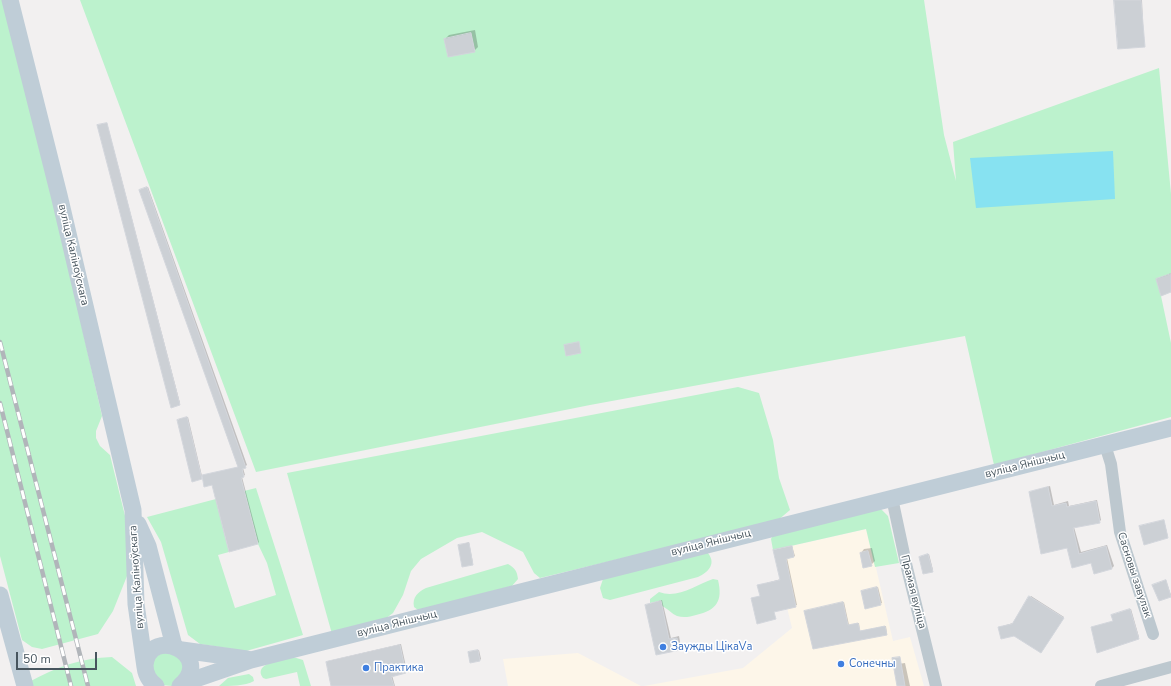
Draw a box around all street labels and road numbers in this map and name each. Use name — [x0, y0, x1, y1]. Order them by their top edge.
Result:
street label: вуліца Каліноўскага — [55, 203, 91, 307]
street label: вуліца Янішчыц — [984, 449, 1066, 481]
street label: вуліца Каліноўскага — [127, 525, 147, 629]
street label: вуліца Янішчыц — [670, 527, 752, 559]
street label: Сасновы завулак — [1114, 531, 1154, 619]
street label: Прамая вуліца — [897, 554, 929, 630]
street label: вуліца Янішчыц — [356, 608, 438, 640]

